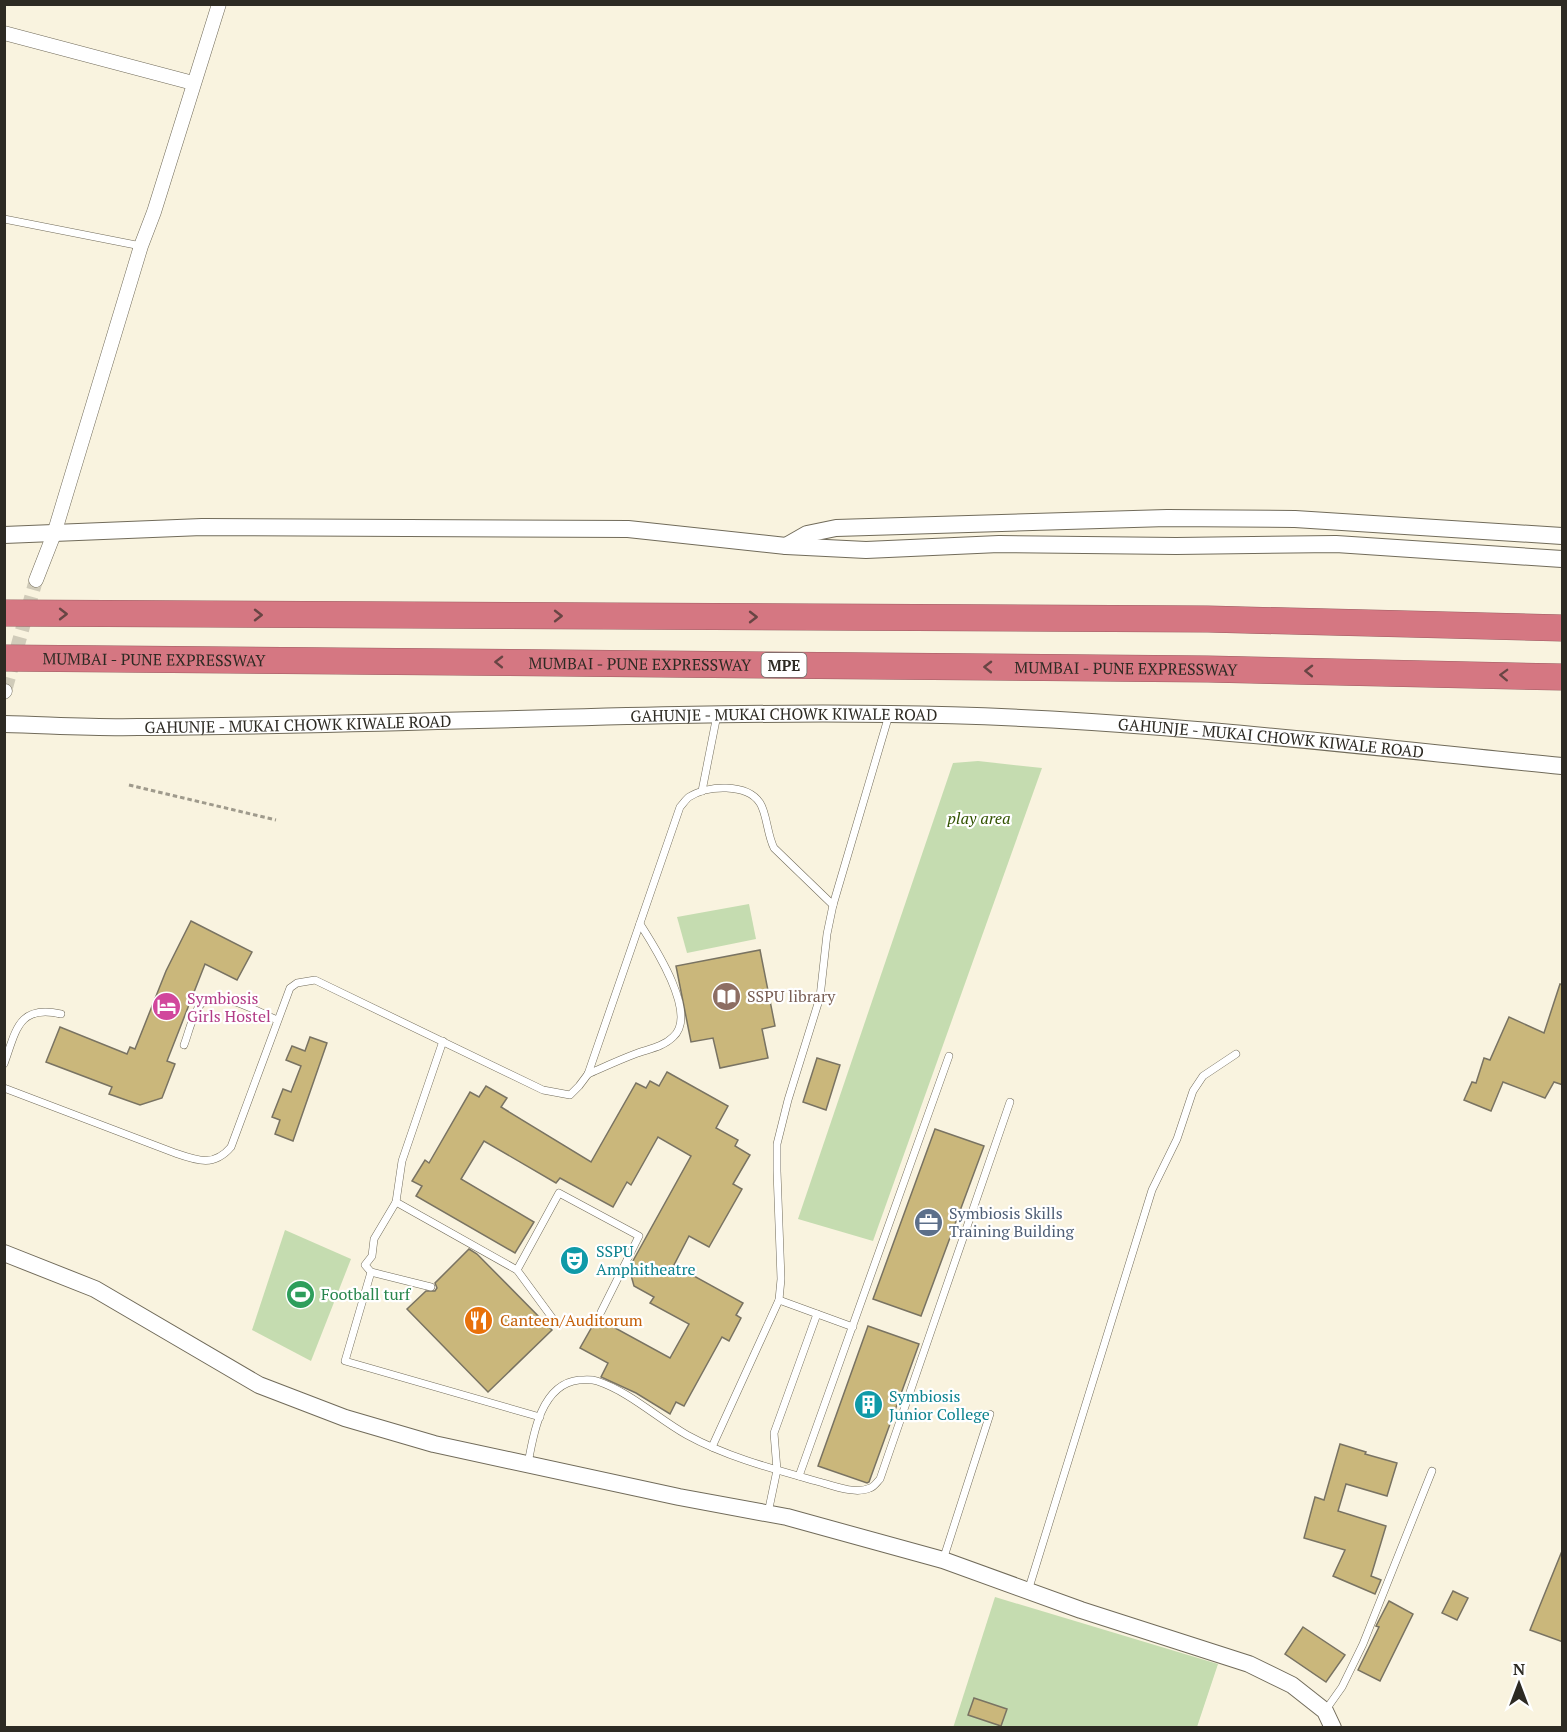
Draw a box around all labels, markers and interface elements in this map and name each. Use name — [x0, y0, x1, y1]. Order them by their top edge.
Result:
one-way arrow — [58, 607, 67, 620]
one-way arrow — [253, 608, 262, 621]
one-way arrow — [553, 610, 562, 622]
one-way arrow — [748, 611, 757, 623]
street label: MUMBAI - PUNE EXPRESSWAY — [42, 647, 266, 671]
street label: MUMBAI - PUNE EXPRESSWAY — [528, 652, 752, 676]
road number: MPE — [762, 653, 806, 677]
one-way arrow — [495, 656, 504, 668]
street label: MUMBAI - PUNE EXPRESSWAY — [1014, 656, 1238, 681]
one-way arrow — [984, 661, 993, 673]
one-way arrow — [1305, 665, 1314, 677]
one-way arrow — [1500, 669, 1509, 682]
street label: GAHUNJE - MUKAI CHOWK KIWALE ROAD — [630, 703, 938, 727]
street label: GAHUNJE - MUKAI CHOWK KIWALE ROAD — [144, 710, 452, 738]
street label: GAHUNJE - MUKAI CHOWK KIWALE ROAD — [1117, 713, 1425, 763]
park label: play area — [947, 807, 1011, 829]
library icon: SSPU library — [710, 980, 742, 1012]
place label: SSPU library — [747, 985, 836, 1007]
place label: Symbiosis Girls Hostel — [187, 987, 271, 1027]
hotel icon: Symbiosis Girls Hostel — [150, 991, 182, 1023]
place label: Symbiosis Skills Training Building — [949, 1202, 1074, 1242]
office icon: Symbiosis Skills Training Building — [912, 1206, 944, 1238]
place label: SSPU Amphitheatre — [596, 1240, 696, 1280]
theatre icon: SSPU Amphitheatre — [559, 1244, 591, 1276]
sports icon: Football turf — [284, 1278, 316, 1310]
place label: Football turf — [321, 1283, 412, 1305]
restaurant icon: Canteen/Auditorum — [463, 1304, 495, 1336]
place label: Canteen/Auditorum — [500, 1309, 643, 1331]
place label: Symbiosis Junior College — [889, 1385, 990, 1425]
building icon: Symbiosis Junior College — [852, 1389, 884, 1421]
north arrow — [1489, 1654, 1549, 1714]
text: N — [1513, 1658, 1525, 1680]

